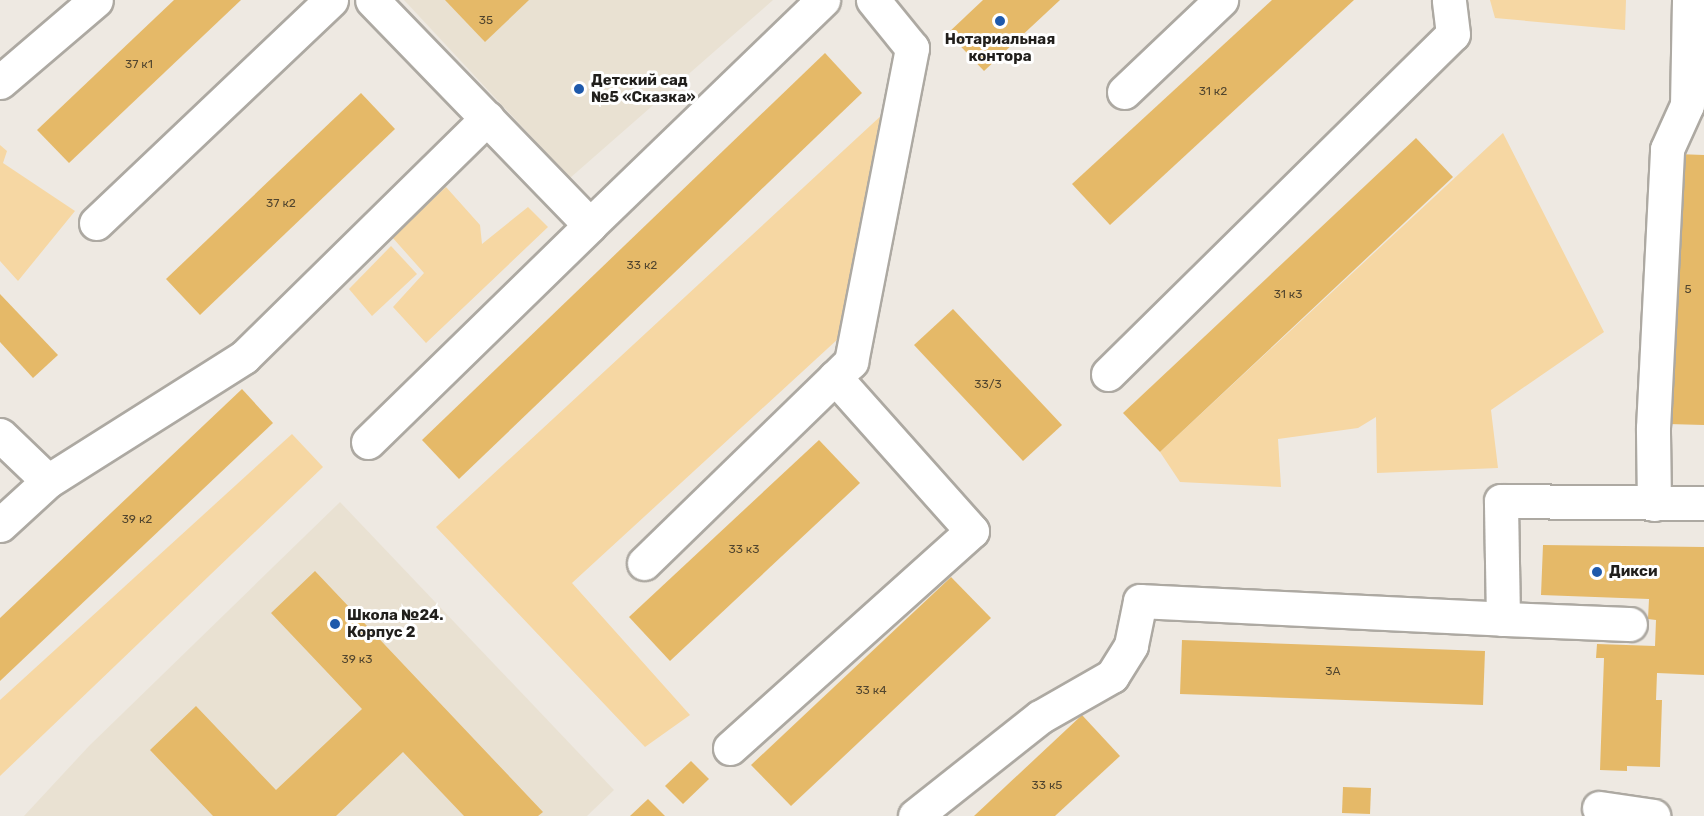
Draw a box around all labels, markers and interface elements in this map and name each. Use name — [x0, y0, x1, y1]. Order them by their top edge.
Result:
house number: 35 — [479, 14, 493, 28]
marker: Нотариальная контора — [993, 14, 1007, 28]
place label: Нотариальная контора — [945, 30, 1055, 65]
house number: 37 к1 — [125, 58, 153, 72]
place label: Детский сад №5 «Сказка» — [591, 71, 696, 106]
marker: Детский сад №5 «Сказка» — [572, 82, 586, 96]
house number: 31 к2 — [1199, 85, 1227, 99]
house number: 37 к2 — [266, 197, 296, 211]
house number: 33 к2 — [627, 259, 657, 273]
house number: 5 — [1684, 283, 1692, 297]
house number: 31 к3 — [1274, 288, 1302, 302]
house number: 33/3 — [974, 378, 1002, 392]
house number: 39 к2 — [122, 513, 152, 527]
house number: 33 к3 — [728, 543, 760, 557]
place label: Дикси — [1609, 563, 1657, 581]
marker: Дикси — [1590, 565, 1604, 579]
place label: Школа №24. Корпус 2 — [347, 606, 444, 641]
marker: Школа №24. Корпус 2 — [328, 617, 342, 631]
house number: 39 к3 — [342, 653, 372, 667]
house number: 3А — [1325, 665, 1341, 679]
house number: 33 к4 — [855, 684, 887, 698]
house number: 33 к5 — [1032, 779, 1062, 793]

